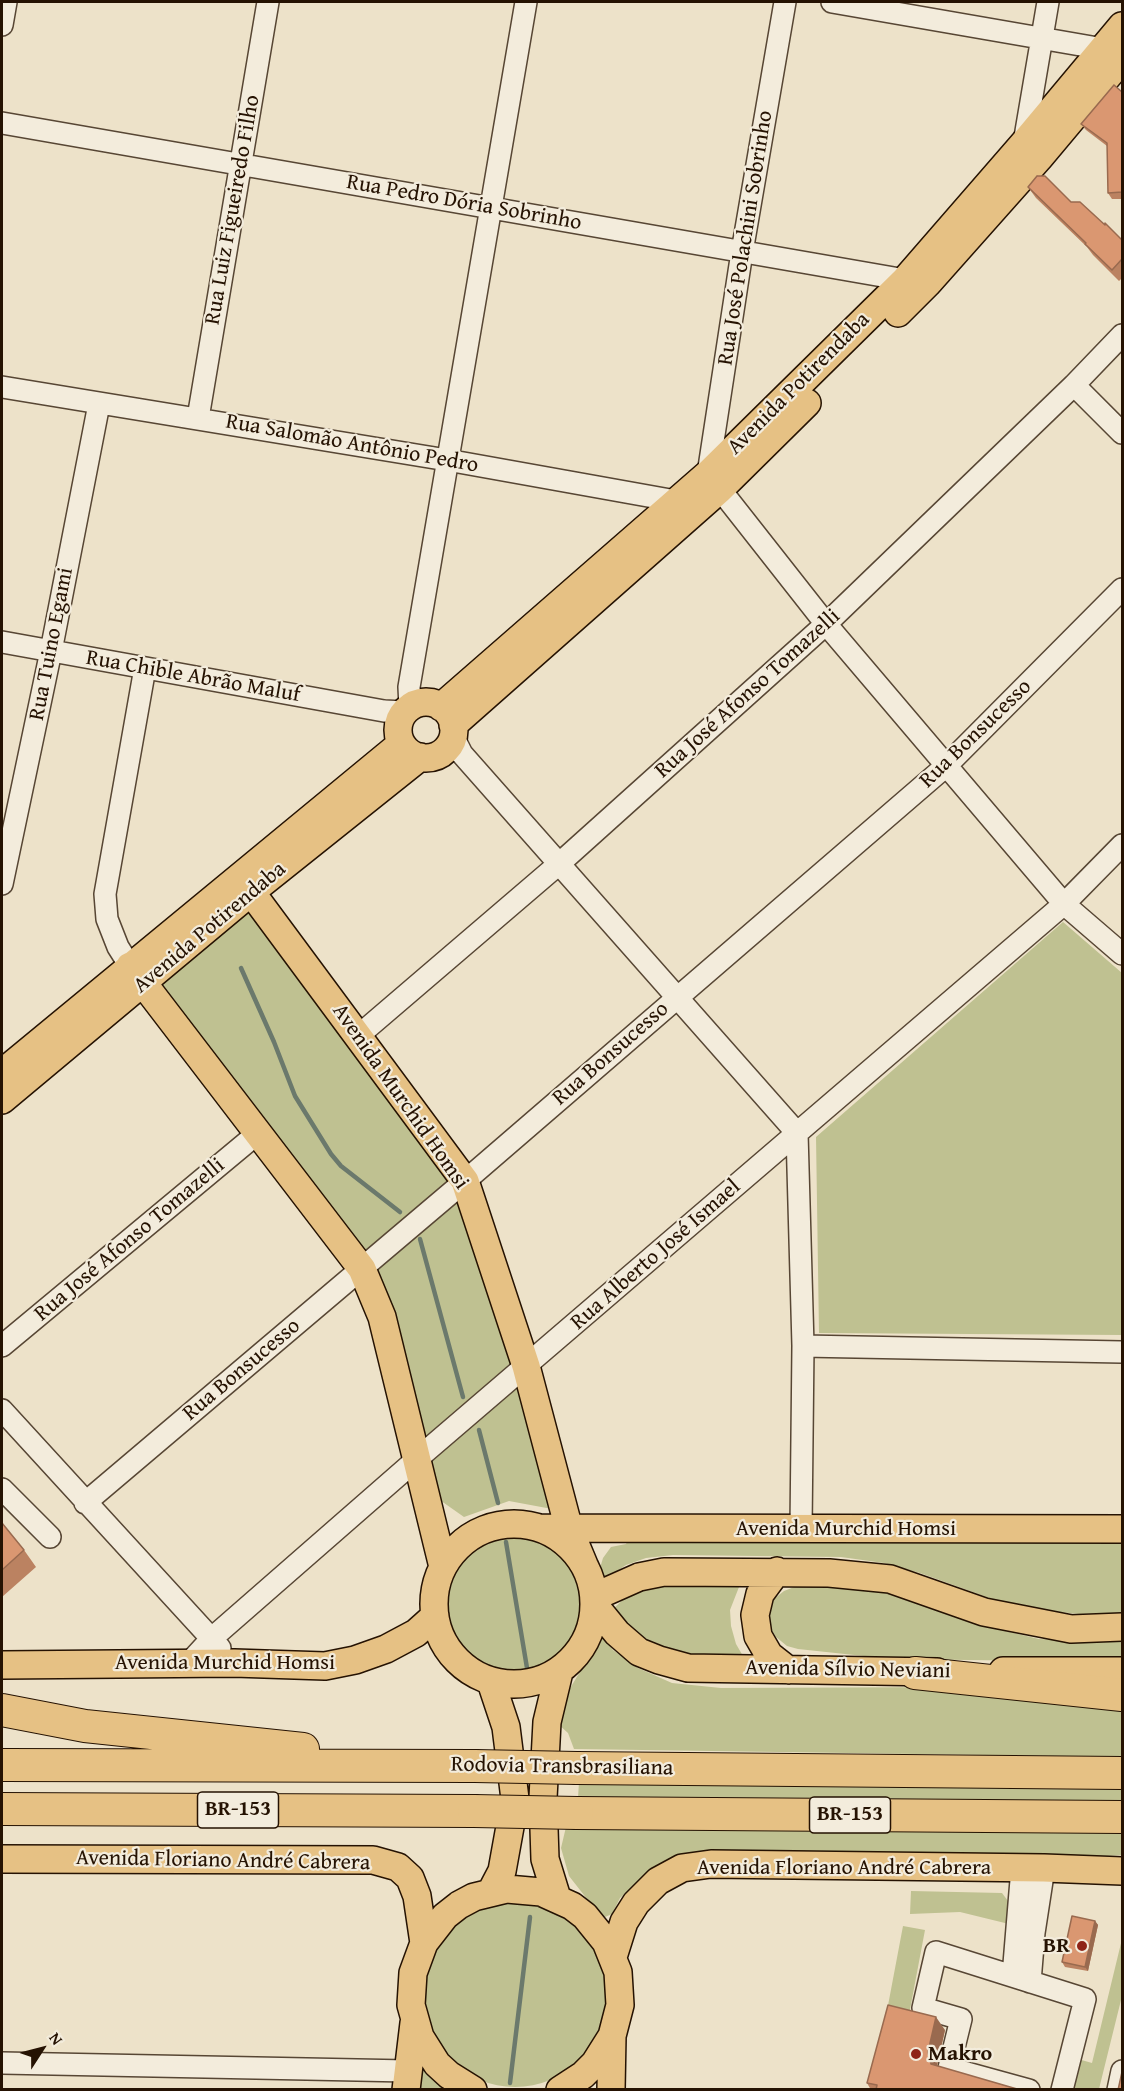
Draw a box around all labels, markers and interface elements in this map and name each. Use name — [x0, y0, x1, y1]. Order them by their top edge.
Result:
street label: Rua Luiz Figueiredo Filho — [200, 93, 266, 327]
street label: Rua José Polachini Sobrinho — [713, 109, 779, 367]
street label: Rua Pedro Dória Sobrinho — [344, 169, 584, 237]
street label: Avenida Potirendaba — [722, 307, 876, 461]
street label: Rua Salomão Antônio Pedro — [224, 409, 480, 479]
street label: Rua Tuino Egami — [24, 565, 80, 723]
street label: Rua José Afonso Tomazelli — [650, 604, 846, 784]
street label: Rua Chible Abrão Maluf — [84, 645, 302, 709]
street label: Rua Bonsucesso — [915, 674, 1037, 794]
street label: Avenida Potirendaba — [128, 857, 292, 999]
street label: Rua Bonsucesso — [548, 996, 674, 1112]
street label: Avenida Murchid Homsi — [326, 999, 474, 1195]
street label: Rua José Afonso Tomazelli — [30, 1153, 230, 1327]
street label: Rua Alberto José Ismael — [566, 1174, 746, 1336]
street label: Rua Bonsucesso — [178, 1313, 306, 1427]
street label: Avenida Murchid Homsi — [736, 1516, 956, 1542]
street label: Avenida Murchid Homsi — [115, 1650, 335, 1676]
street label: Avenida Sílvio Neviani — [745, 1655, 951, 1685]
street label: Rodovia Transbrasiliana — [451, 1752, 673, 1782]
road number: BR-153 — [198, 1792, 278, 1828]
road number: BR-153 — [810, 1797, 890, 1833]
street label: Avenida Floriano André Cabrera — [76, 1845, 370, 1877]
street label: Avenida Floriano André Cabrera — [697, 1855, 991, 1881]
place label: BR — [1043, 1933, 1070, 1959]
marker: BR — [1075, 1939, 1089, 1953]
north arrow — [12, 2019, 72, 2079]
text: N — [44, 2027, 69, 2050]
place label: Makro — [928, 2041, 992, 2067]
marker: Makro — [909, 2047, 923, 2061]

